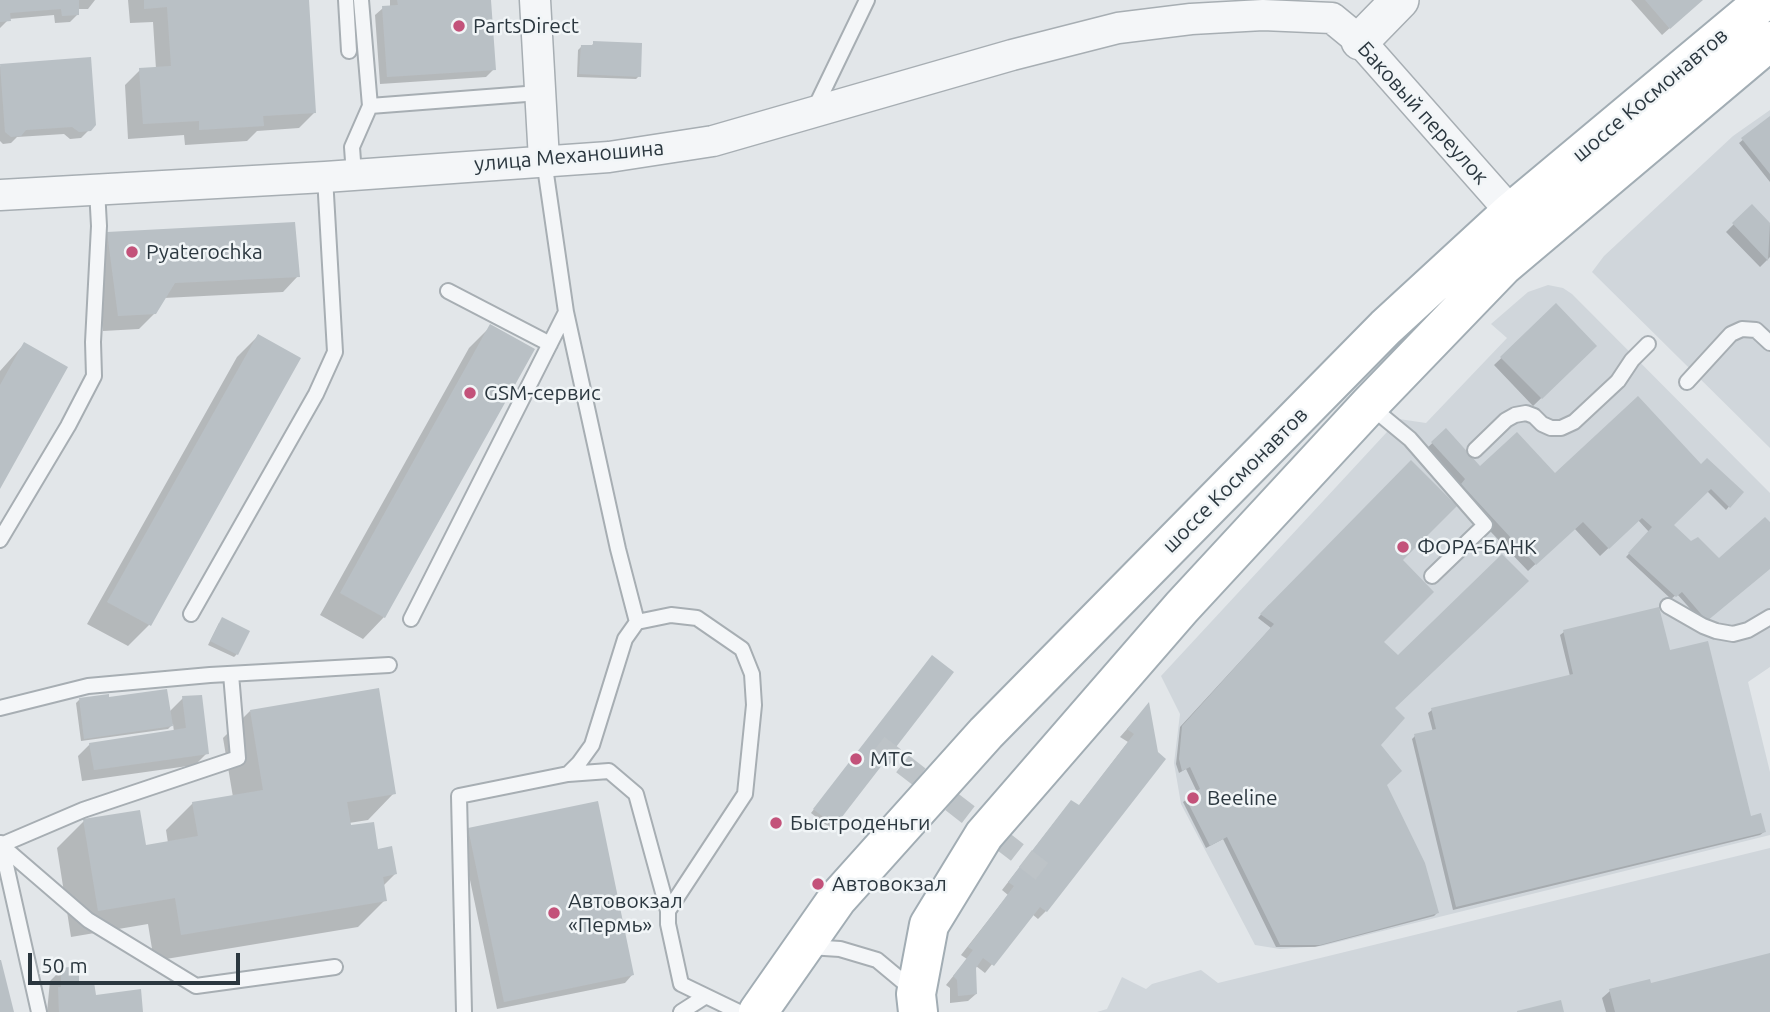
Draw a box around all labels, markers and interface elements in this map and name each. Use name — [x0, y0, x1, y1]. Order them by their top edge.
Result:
place label: PartsDirect — [473, 13, 579, 39]
marker: PartsDirect — [451, 18, 467, 34]
street label: шоссе Космонавтов — [1567, 23, 1733, 167]
street label: Баковый переулок — [1352, 36, 1494, 190]
street label: улица Механошина — [473, 135, 665, 177]
place label: Pyaterochka — [146, 239, 263, 265]
marker: Pyaterochka — [124, 244, 140, 260]
place label: GSM-сервис — [484, 380, 601, 406]
marker: GSM-сервис — [462, 385, 478, 401]
street label: шоссе Космонавтов — [1157, 402, 1313, 558]
place label: ФОРА-БАНК — [1417, 534, 1537, 560]
marker: ФОРА-БАНК — [1395, 539, 1411, 555]
place label: МТС — [870, 746, 913, 772]
marker: МТС — [848, 751, 864, 767]
place label: Beeline — [1207, 785, 1278, 811]
marker: Beeline — [1185, 790, 1201, 806]
place label: Быстроденьги — [790, 810, 930, 836]
marker: Быстроденьги — [768, 815, 784, 831]
place label: Автовокзал — [832, 871, 947, 897]
marker: Автовокзал — [810, 876, 826, 892]
place label: Автовокзал «Пермь» — [568, 888, 683, 938]
marker: Автовокзал «Пермь» — [546, 905, 562, 921]
scale bar — [32, 939, 243, 983]
text: 50 m — [41, 953, 88, 977]

